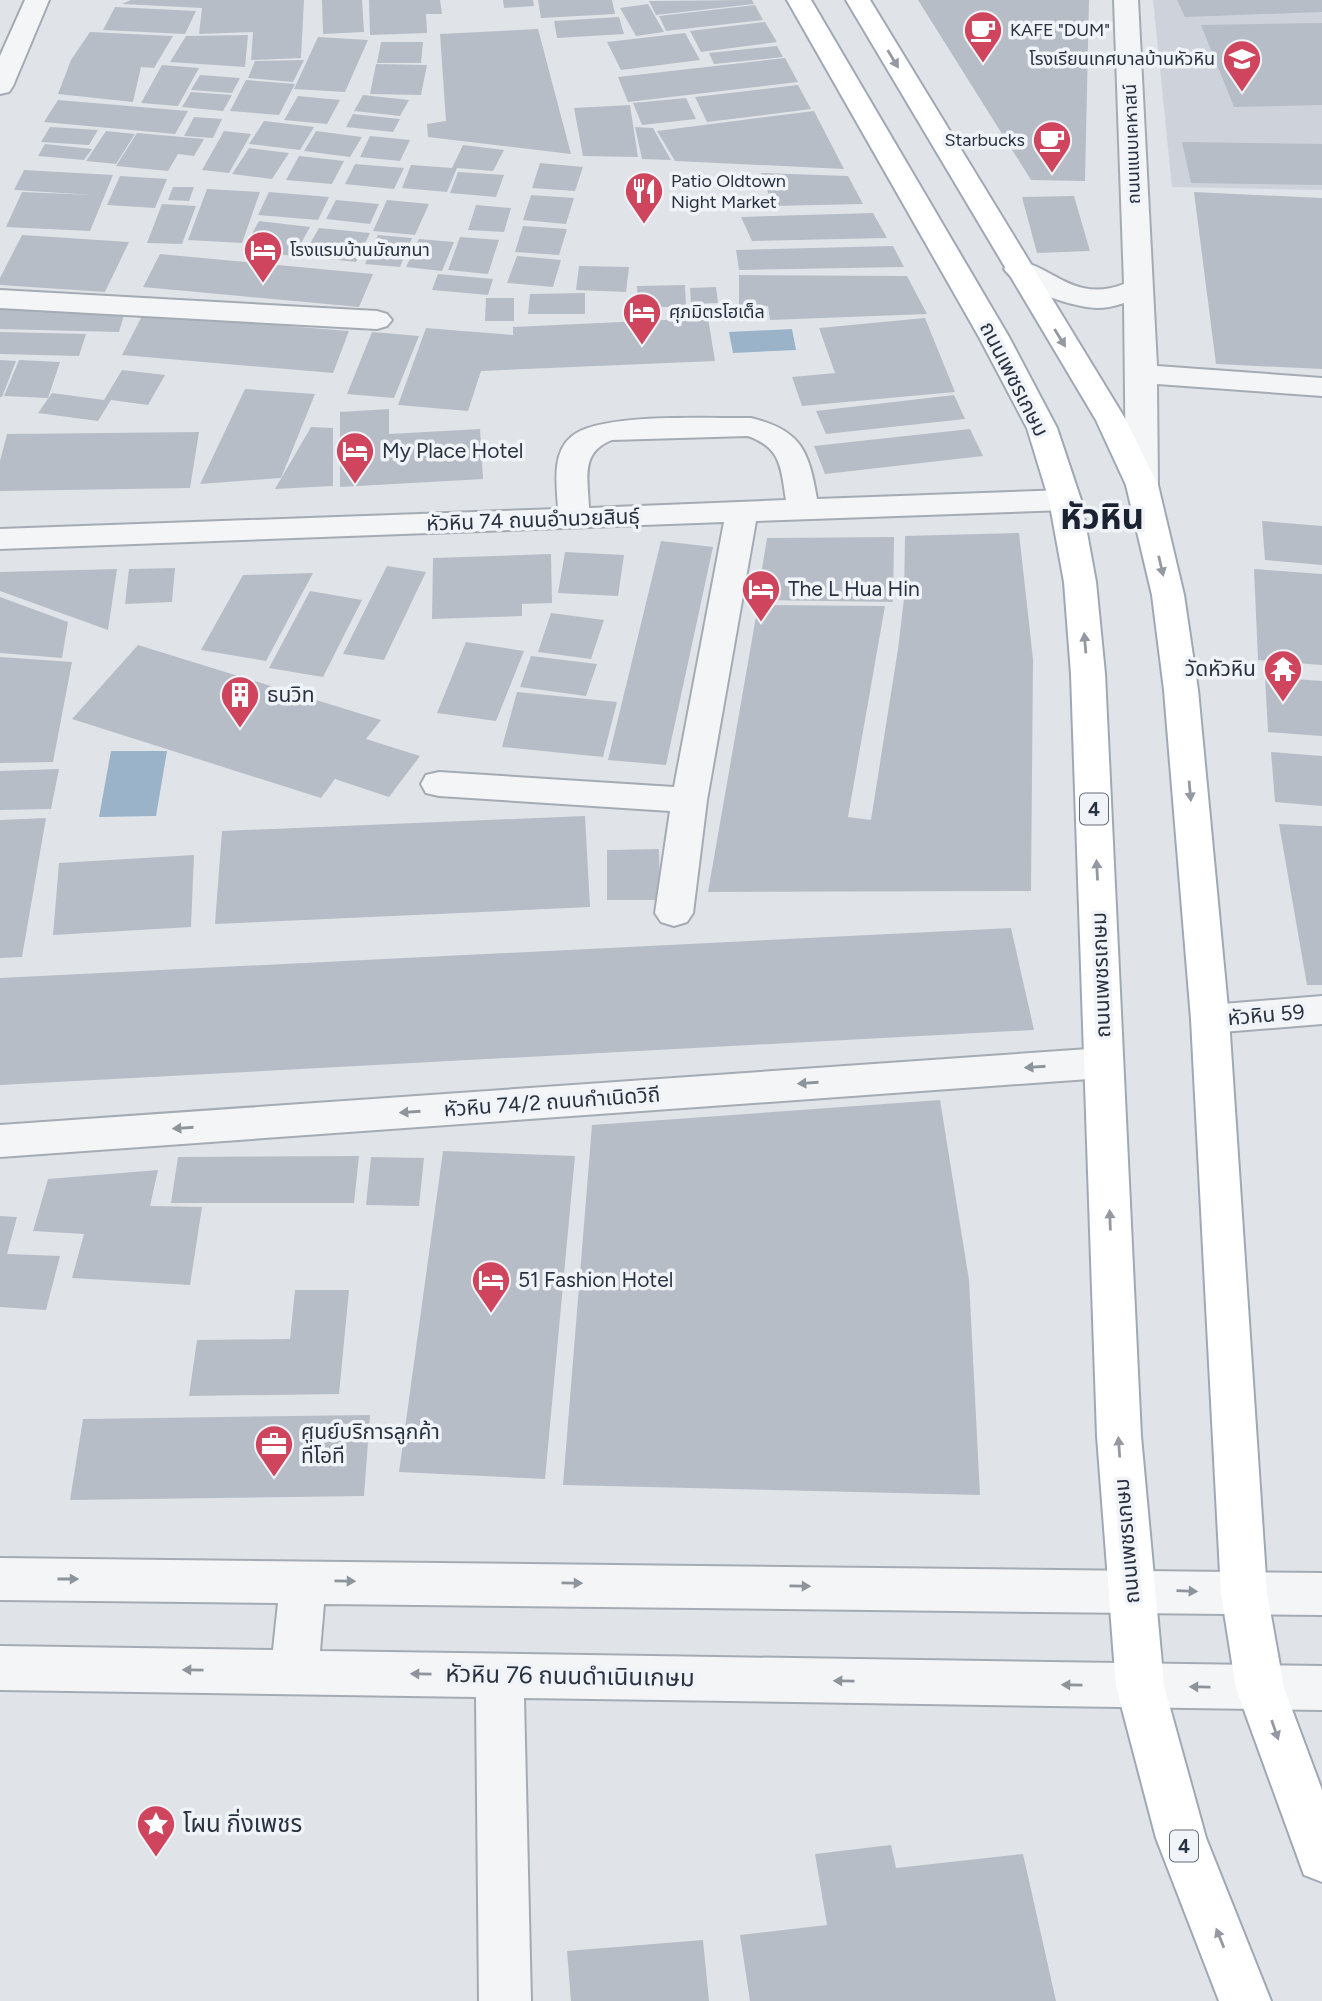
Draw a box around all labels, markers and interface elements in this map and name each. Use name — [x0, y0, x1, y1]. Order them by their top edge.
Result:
cafe icon: KAFE "DUM" — [962, 9, 1004, 64]
place label: KAFE "DUM" — [1010, 19, 1110, 41]
school or university icon: โรงเรียนเทศบาลบ้านหัวหิน — [1221, 38, 1263, 93]
place label: โรงเรียนเทศบาลบ้านหัวหิน — [1029, 48, 1215, 70]
one-way arrow — [886, 49, 899, 68]
street label: ถนนแนบเคหาสน์ — [1119, 83, 1145, 205]
cafe icon: Starbucks — [1031, 119, 1073, 174]
place label: Starbucks — [944, 129, 1025, 151]
restaurant icon: Patio Oldtown Night Market — [623, 170, 665, 225]
place label: Patio Oldtown Night Market — [671, 170, 786, 213]
hotel icon: โรงแรมบ้านมัณฑนา — [242, 229, 284, 284]
place label: โรงแรมบ้านมัณฑนา — [290, 239, 430, 261]
hotel icon: ศุภมิตรโฮเต็ล — [621, 291, 663, 346]
place label: ศุภมิตรโฮเต็ล — [669, 301, 765, 323]
street label: ถนนเพชรเกษม — [975, 317, 1054, 440]
one-way arrow — [1054, 328, 1067, 347]
hotel icon: My Place Hotel — [334, 430, 376, 485]
place label: My Place Hotel — [382, 438, 523, 463]
district label: หัวหิน — [1060, 496, 1144, 538]
street label: หัวหิน 74 ถนนอำนวยสินธุ์ — [426, 503, 640, 537]
one-way arrow — [1156, 555, 1167, 577]
hotel icon: The L Hua Hin — [740, 568, 782, 623]
place label: The L Hua Hin — [788, 576, 920, 601]
one-way arrow — [1079, 632, 1090, 654]
temple icon: วัดหัวหิน — [1262, 648, 1304, 703]
place label: วัดหัวหิน — [1185, 656, 1256, 681]
building icon: ธนวิท — [219, 674, 261, 729]
place label: ธนวิท — [267, 682, 314, 707]
one-way arrow — [1185, 781, 1196, 803]
road number: 4 — [1080, 794, 1108, 824]
one-way arrow — [1092, 859, 1103, 881]
street label: ถนนเพชรเกษม — [1086, 912, 1115, 1038]
street label: หัวหิน 59 — [1227, 999, 1305, 1030]
one-way arrow — [1024, 1062, 1046, 1073]
one-way arrow — [797, 1078, 819, 1089]
street label: หัวหิน 74/2 ถนนกำเนิดวิถี — [443, 1081, 661, 1122]
one-way arrow — [399, 1107, 421, 1118]
one-way arrow — [172, 1123, 194, 1134]
one-way arrow — [1104, 1209, 1115, 1231]
hotel icon: 51 Fashion Hotel — [470, 1259, 512, 1314]
place label: 51 Fashion Hotel — [518, 1267, 673, 1292]
place label: ศูนย์บริการลูกค้า ทีโอที — [301, 1419, 440, 1468]
office icon: ศูนย์บริการลูกค้า ทีโอที — [253, 1423, 295, 1478]
one-way arrow — [1114, 1436, 1125, 1458]
street label: ถนนเพชรเกษม — [1109, 1477, 1144, 1605]
one-way arrow — [57, 1573, 79, 1585]
one-way arrow — [334, 1575, 356, 1587]
one-way arrow — [561, 1577, 583, 1589]
one-way arrow — [789, 1580, 811, 1592]
one-way arrow — [1177, 1585, 1199, 1597]
street label: หัวหิน 76 ถนนดำเนินเกษม — [445, 1659, 695, 1692]
one-way arrow — [182, 1664, 204, 1676]
one-way arrow — [409, 1668, 431, 1679]
one-way arrow — [833, 1675, 855, 1687]
one-way arrow — [1060, 1679, 1082, 1691]
one-way arrow — [1189, 1681, 1211, 1693]
one-way arrow — [1270, 1720, 1281, 1741]
place icon: โผน กิ่งเพชร — [135, 1803, 177, 1858]
place label: โผน กิ่งเพชร — [183, 1808, 302, 1838]
road number: 4 — [1170, 1830, 1198, 1862]
one-way arrow — [1215, 1927, 1226, 1948]

